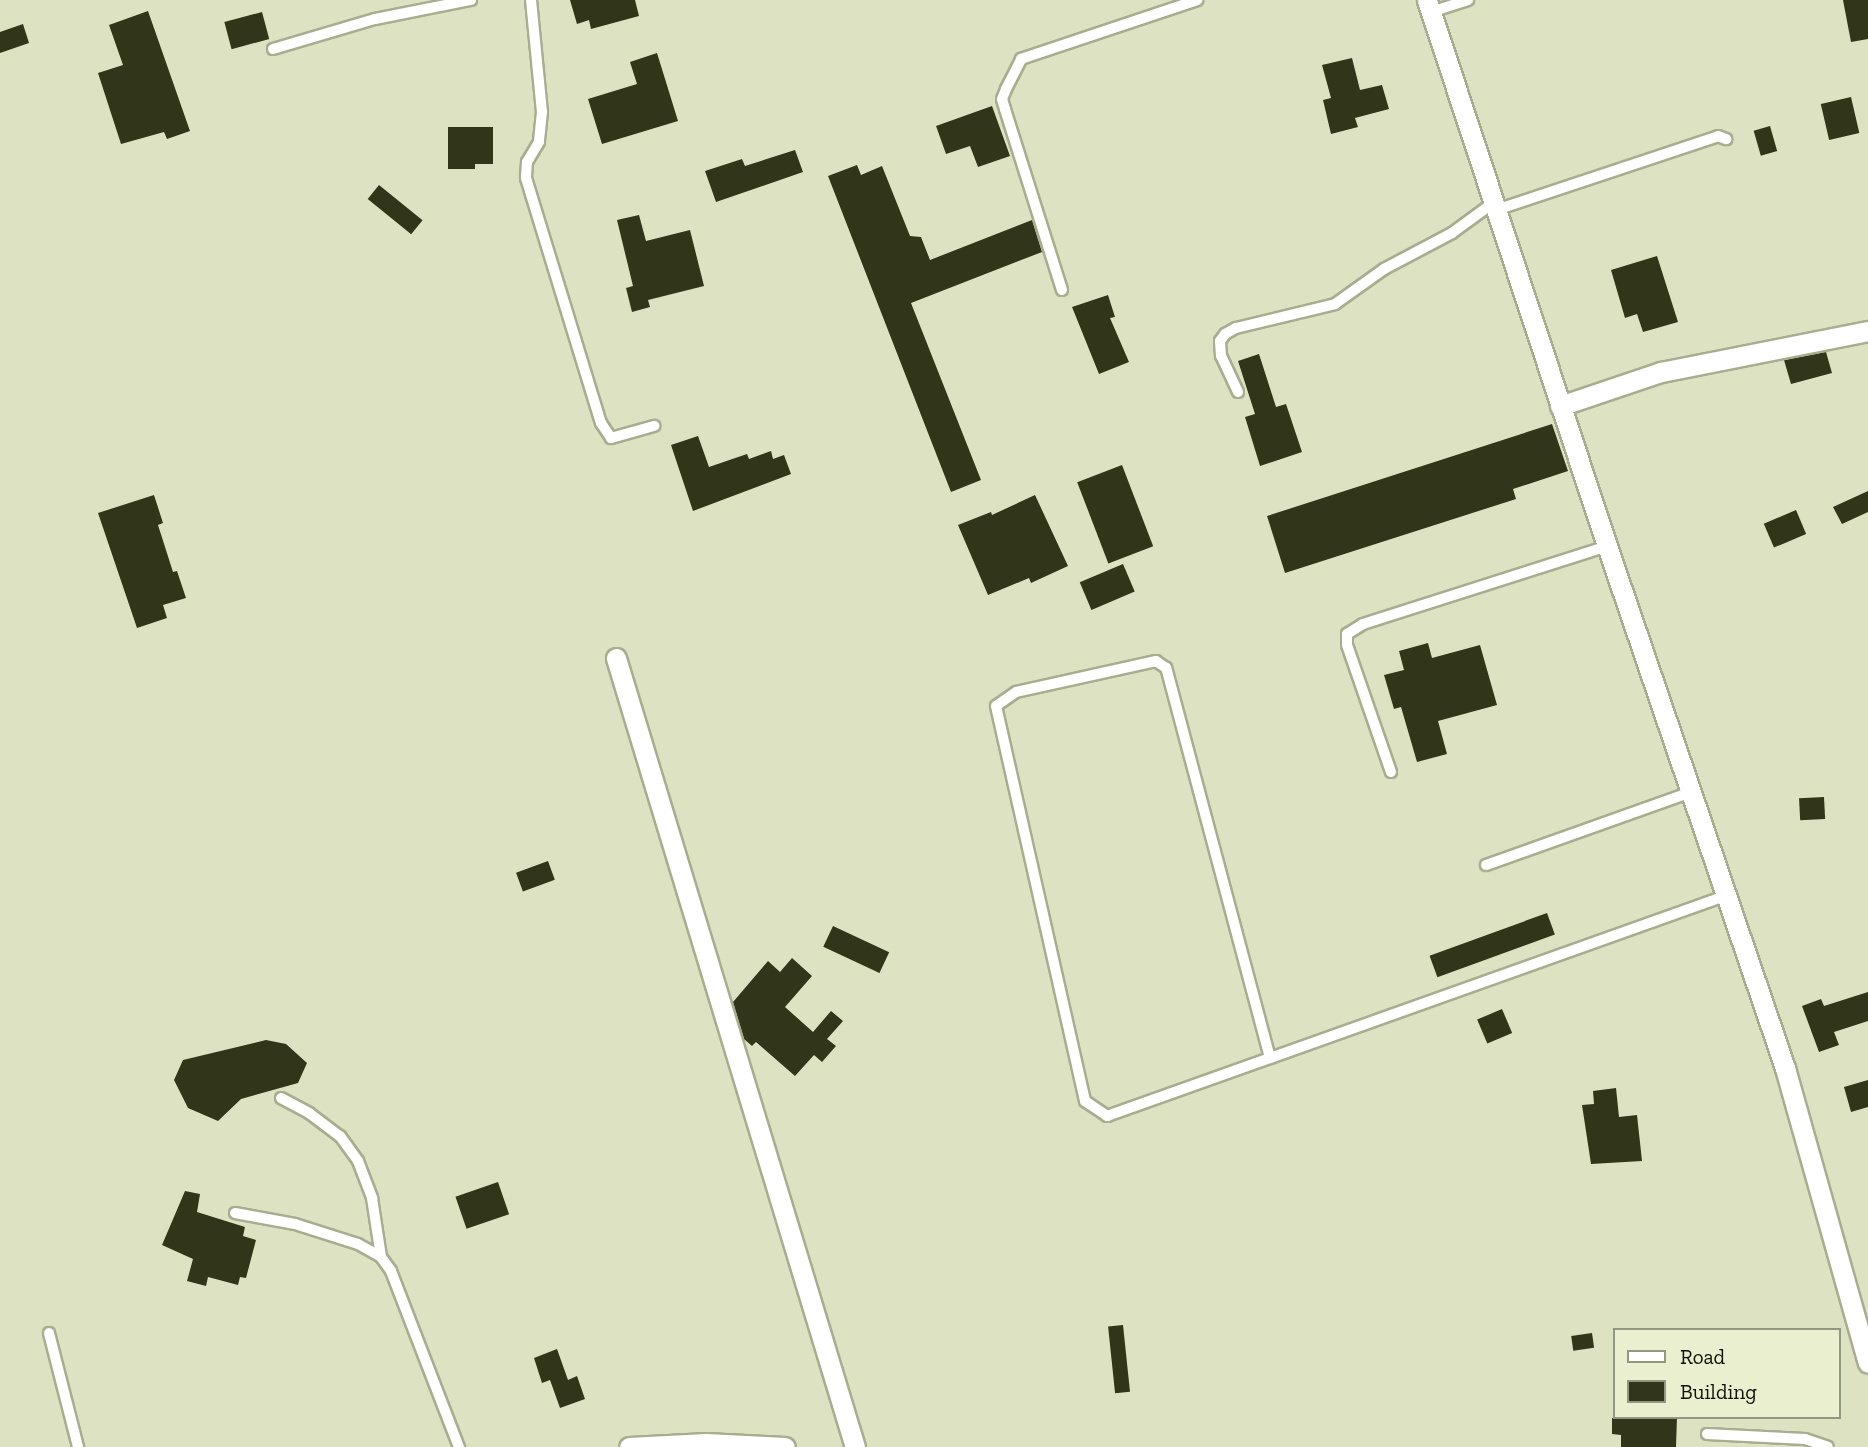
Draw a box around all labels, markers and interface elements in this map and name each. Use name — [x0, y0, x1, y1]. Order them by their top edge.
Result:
legend — [1612, 1328, 1840, 1419]
text: Road — [1680, 1344, 1725, 1369]
text: Building — [1680, 1379, 1757, 1404]

